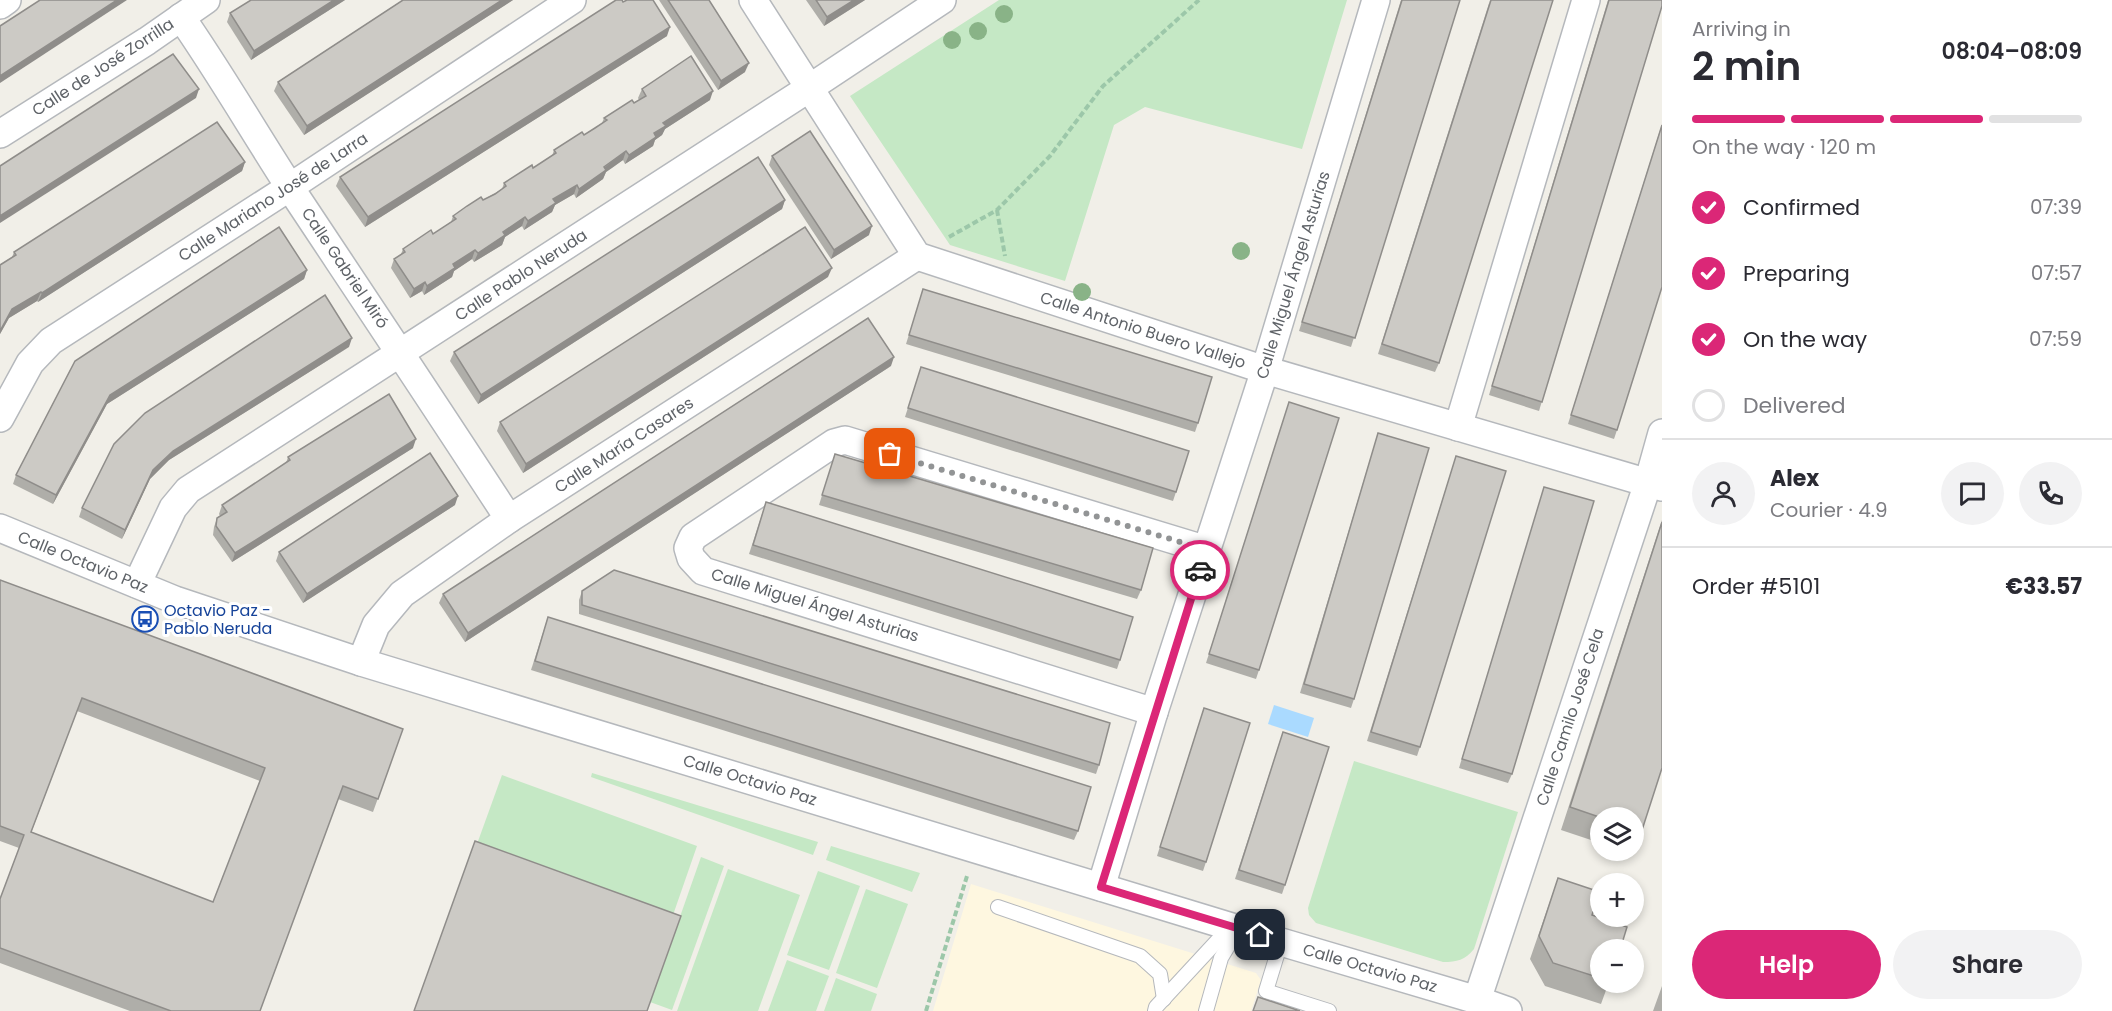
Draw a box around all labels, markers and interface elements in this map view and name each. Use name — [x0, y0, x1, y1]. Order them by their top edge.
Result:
street label: Calle de José Zorrilla — [28, 12, 178, 122]
text: Arriving in — [1692, 15, 1791, 43]
text: 08:04–08:09 — [1942, 36, 2082, 67]
text: 2 min — [1692, 39, 1801, 94]
street label: Calle Mariano José de Larra — [174, 127, 372, 267]
text: On the way · 120 m — [1692, 133, 1876, 161]
street label: Calle Miguel Ángel Asturias — [1250, 168, 1336, 382]
icon: check — [1692, 191, 1725, 224]
text: Confirmed — [1743, 192, 1860, 223]
text: 07:39 — [2030, 193, 2082, 221]
street label: Calle Gabriel Miró — [296, 203, 394, 333]
street label: Calle Pablo Neruda — [450, 224, 592, 326]
icon: check — [1692, 257, 1725, 290]
text: Preparing — [1743, 258, 1850, 289]
text: 07:57 — [2031, 259, 2082, 287]
street label: Calle Antonio Buero Vallejo — [1037, 286, 1249, 374]
icon: check — [1692, 323, 1725, 356]
text: On the way — [1743, 324, 1867, 355]
text: 07:59 — [2029, 325, 2082, 353]
text: Delivered — [1743, 390, 1846, 421]
street label: Calle María Casares — [550, 391, 698, 499]
pin — [864, 428, 915, 479]
icon: bag — [873, 437, 906, 470]
button: person — [1692, 462, 1755, 525]
button: chat — [1941, 462, 2004, 525]
button: phone — [2019, 462, 2082, 525]
text: Alex — [1770, 463, 1819, 494]
text: Courier · 4.9 — [1770, 496, 1888, 524]
street label: Calle Octavio Paz — [14, 525, 152, 599]
courier — [1170, 540, 1230, 600]
icon: car — [1184, 554, 1217, 587]
street label: Calle Miguel Ángel Asturias — [708, 562, 922, 648]
text: Order #5101 — [1692, 571, 1820, 602]
text: €33.57 — [2006, 571, 2082, 602]
place label: Octavio Paz - Pablo Neruda — [164, 599, 272, 640]
bus stop icon: Octavio Paz - Pablo Neruda — [130, 604, 160, 634]
street label: Calle Camilo José Cela — [1530, 625, 1610, 809]
street label: Calle Octavio Paz — [680, 749, 820, 811]
map controls — [1590, 807, 1644, 993]
button: layers — [1590, 807, 1644, 861]
button: + — [1590, 873, 1644, 927]
pin — [1234, 909, 1285, 960]
icon: home — [1243, 918, 1276, 951]
button: Help — [1692, 930, 1881, 999]
button: Share — [1893, 930, 2082, 999]
street label: Calle Octavio Paz — [1300, 938, 1440, 998]
button: − — [1590, 939, 1644, 993]

